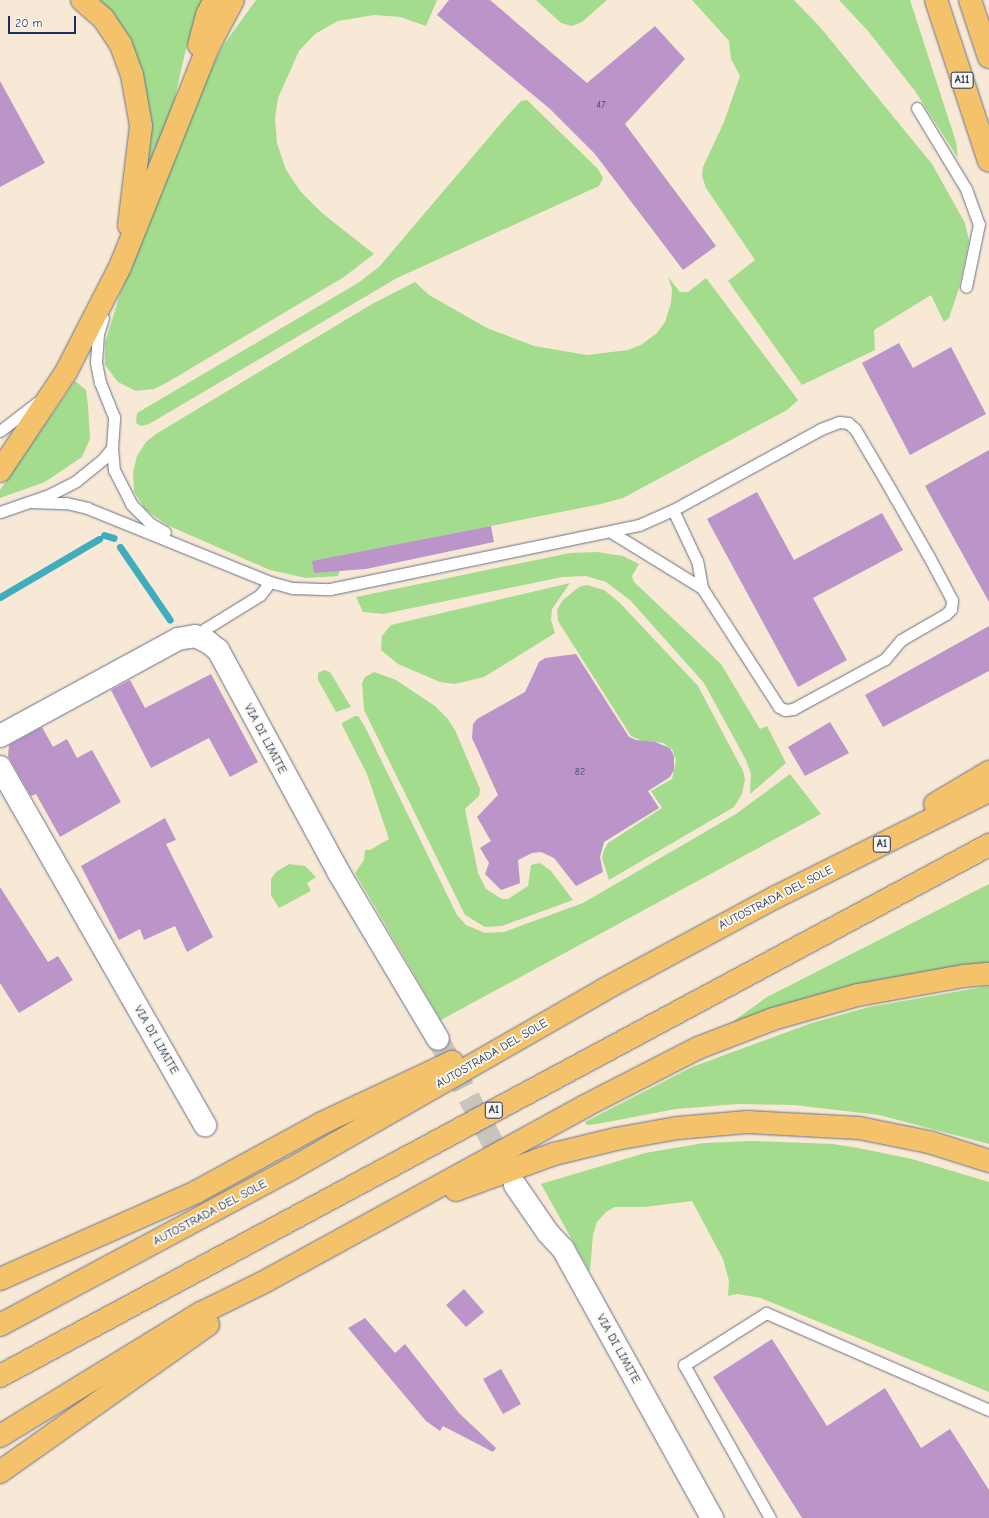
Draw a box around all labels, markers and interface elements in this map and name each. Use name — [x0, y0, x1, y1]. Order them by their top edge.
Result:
scale bar — [10, 8, 78, 34]
text: 20 m — [15, 16, 43, 30]
road number: A11 — [950, 71, 974, 89]
house number: 47 — [596, 100, 606, 112]
street label: VIA DI LIMITE — [241, 702, 289, 776]
house number: 82 — [575, 767, 585, 779]
road number: A1 — [872, 835, 892, 853]
street label: AUTOSTRADA DEL SOLE — [716, 863, 836, 933]
street label: VIA DI LIMITE — [131, 1003, 181, 1077]
street label: AUTOSTRADA DEL SOLE — [434, 1016, 550, 1092]
road number: A1 — [484, 1101, 504, 1119]
street label: AUTOSTRADA DEL SOLE — [151, 1177, 269, 1249]
street label: VIA DI LIMITE — [593, 1312, 643, 1386]

